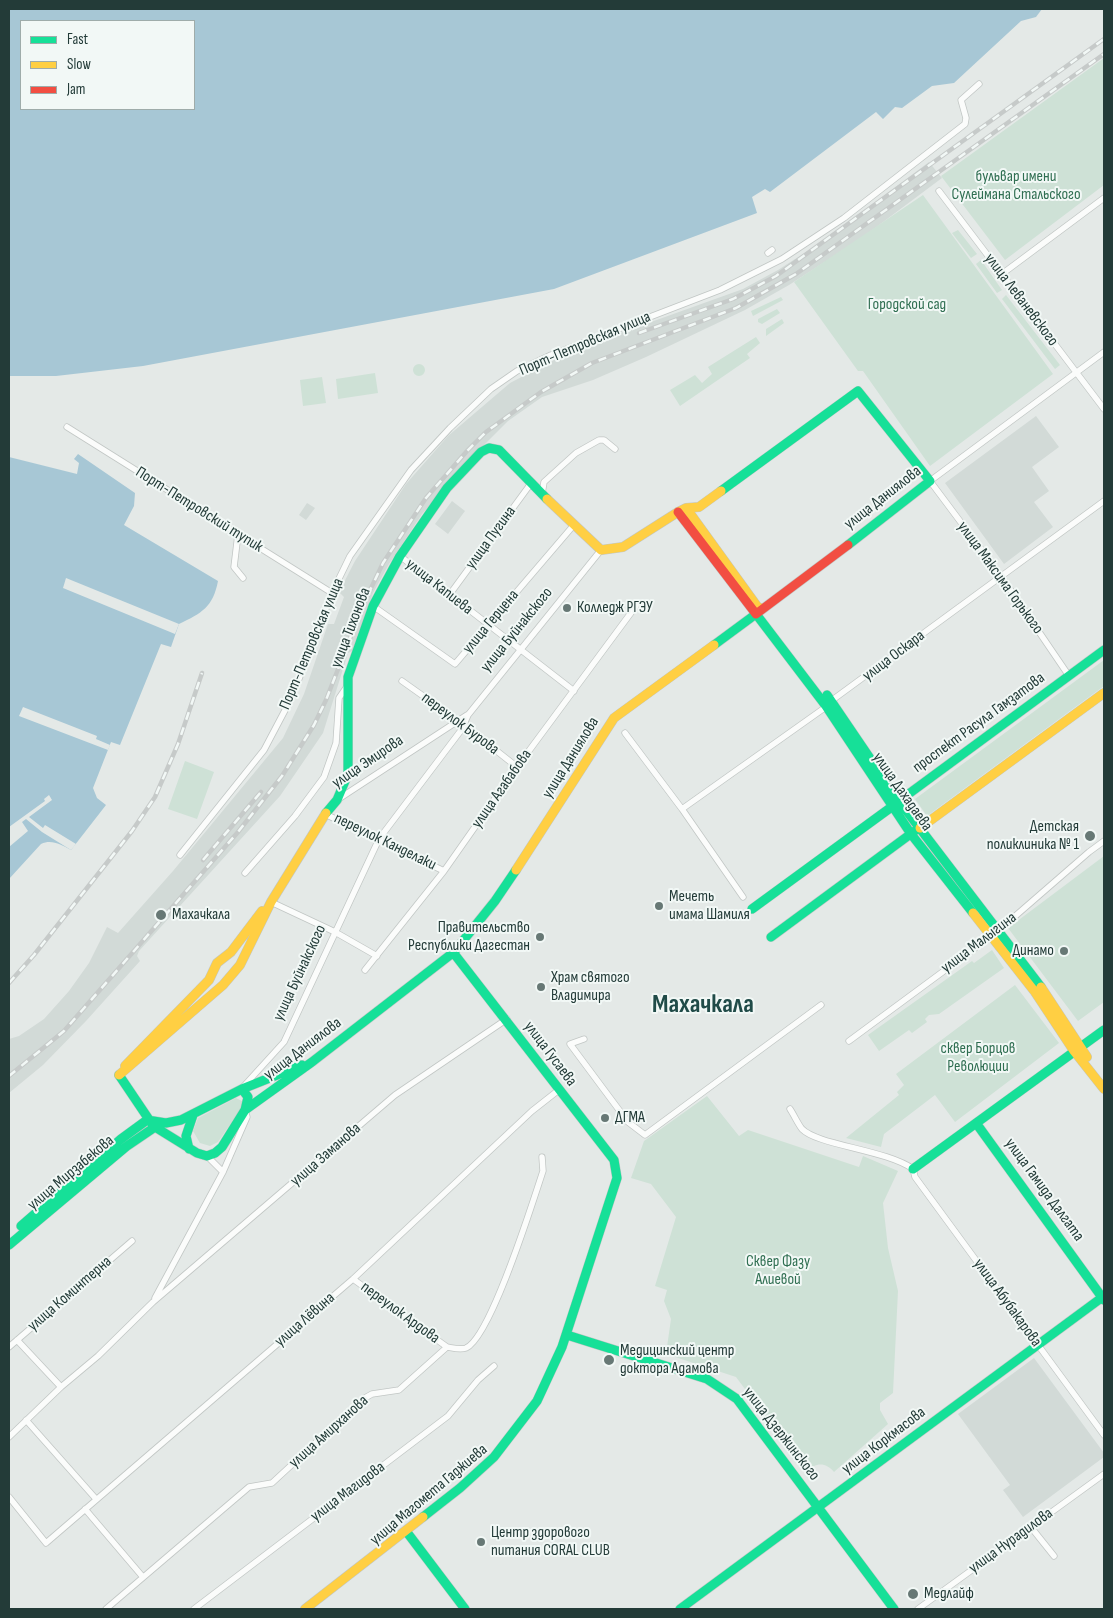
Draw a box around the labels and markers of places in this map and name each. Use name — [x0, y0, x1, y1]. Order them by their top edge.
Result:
place label: Колледж РГЭУ — [577, 598, 653, 618]
marker: Колледж РГЭУ — [561, 602, 573, 614]
place label: Детская поликлиника № 1 — [987, 817, 1079, 855]
marker: Детская поликлиника № 1 — [1083, 829, 1097, 843]
place label: Мечеть имама Шамиля — [669, 887, 750, 925]
marker: Мечеть имама Шамиля — [653, 900, 665, 912]
place label: Махачкала — [172, 905, 230, 925]
marker: Махачкала — [154, 908, 168, 922]
place label: Правительство Республики Дагестан — [408, 918, 530, 956]
marker: Правительство Республики Дагестан — [534, 931, 546, 943]
place label: Динамо — [1012, 941, 1054, 961]
marker: Динамо — [1058, 945, 1070, 957]
place label: Храм святого Владимира — [551, 968, 630, 1006]
marker: Храм святого Владимира — [535, 981, 547, 993]
place label: ДГМА — [615, 1108, 645, 1128]
marker: ДГМА — [599, 1112, 611, 1124]
place label: Медицинский центр доктора Адамова — [620, 1341, 734, 1379]
marker: Медицинский центр доктора Адамова — [602, 1353, 616, 1367]
place label: Центр здорового питания CORAL CLUB — [491, 1523, 610, 1561]
marker: Центр здорового питания CORAL CLUB — [475, 1536, 487, 1548]
place label: Медлайф — [924, 1584, 974, 1604]
marker: Медлайф — [906, 1587, 920, 1601]

